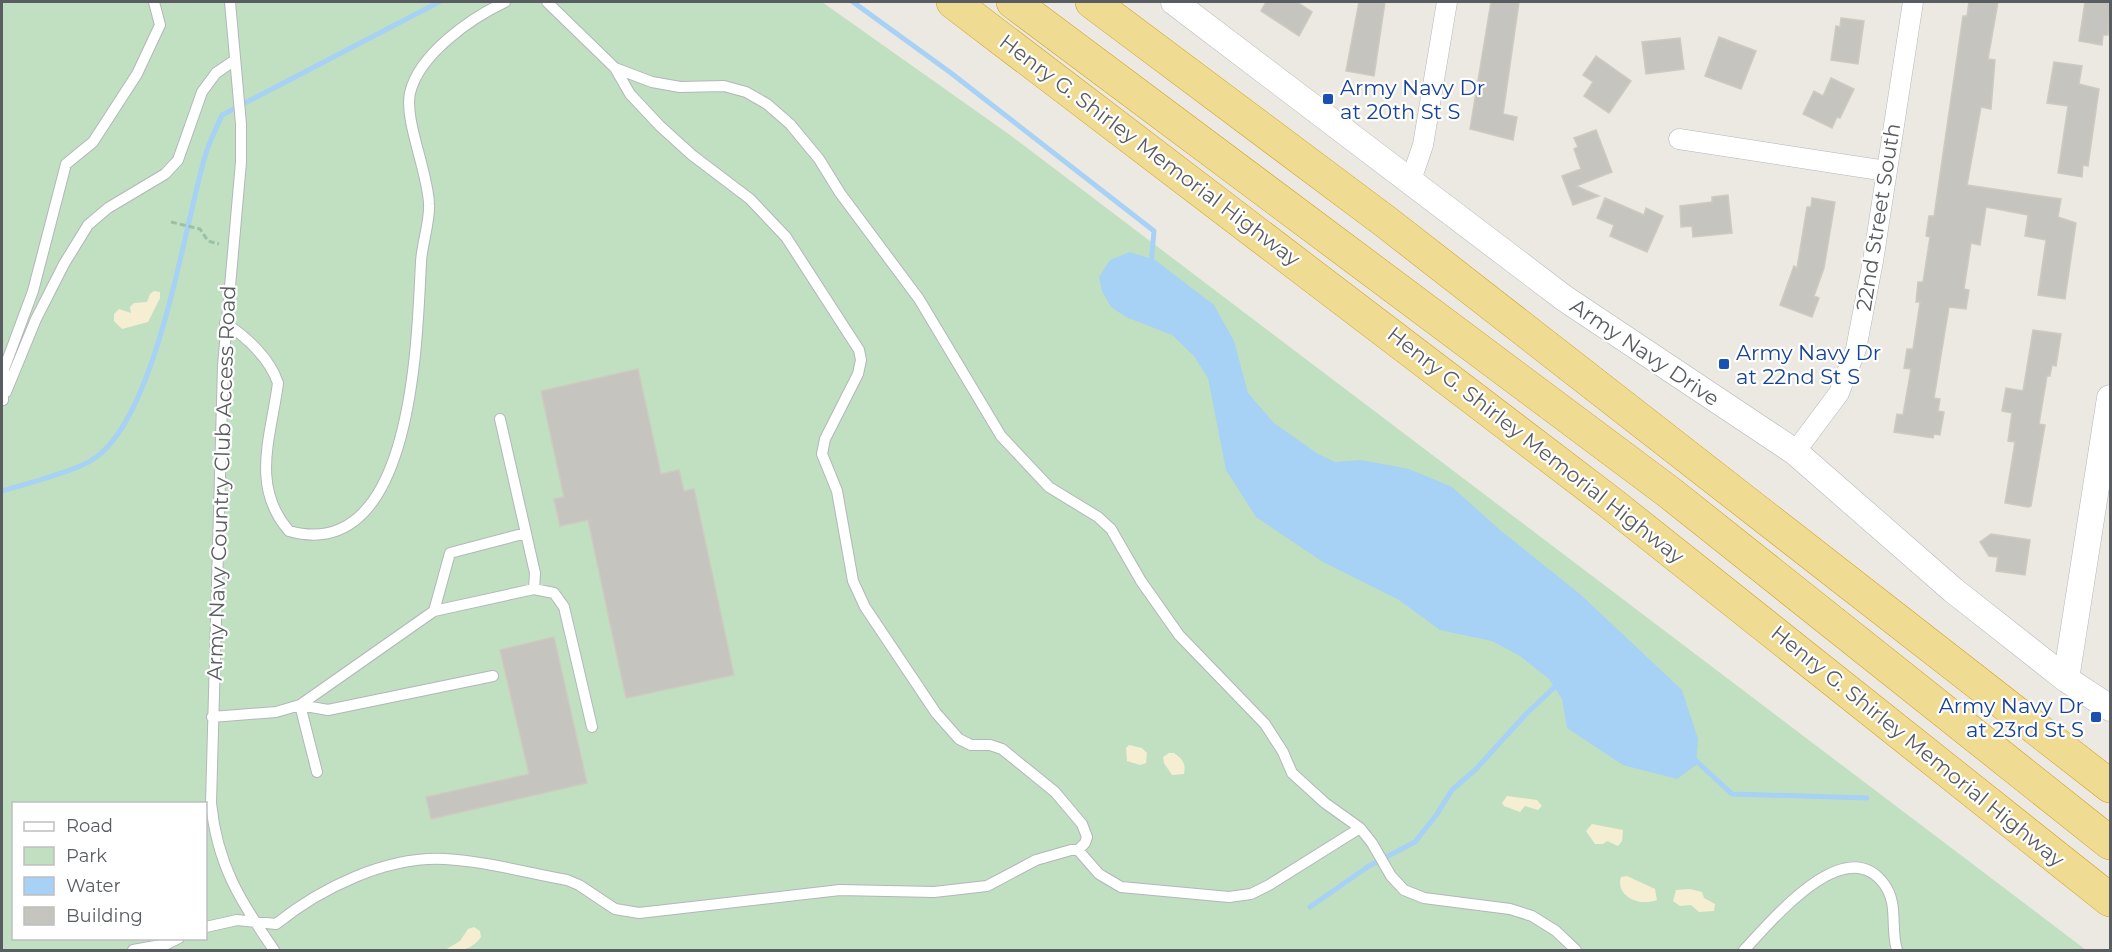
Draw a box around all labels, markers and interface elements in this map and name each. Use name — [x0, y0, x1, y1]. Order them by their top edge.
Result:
street label: Henry G. Shirley Memorial Highway — [995, 29, 1306, 272]
place label: Army Navy Dr at 20th St S — [1340, 75, 1485, 124]
marker: Army Navy Dr at 20th St S — [1321, 92, 1335, 106]
street label: 22nd Street South — [1851, 121, 1905, 313]
street label: Army Navy Country Club Access Road — [202, 285, 240, 681]
street label: Army Navy Drive — [1566, 293, 1724, 411]
street label: Henry G. Shirley Memorial Highway — [1383, 321, 1690, 569]
place label: Army Navy Dr at 22nd St S — [1736, 340, 1881, 389]
marker: Army Navy Dr at 22nd St S — [1717, 357, 1731, 371]
street label: Henry G. Shirley Memorial Highway — [1766, 620, 2070, 872]
place label: Army Navy Dr at 23rd St S — [1939, 693, 2084, 742]
marker: Army Navy Dr at 23rd St S — [2089, 710, 2103, 724]
legend — [12, 802, 207, 940]
text: Road — [66, 815, 113, 837]
text: Park — [66, 845, 107, 867]
text: Water — [66, 875, 121, 897]
text: Building — [66, 905, 143, 927]

